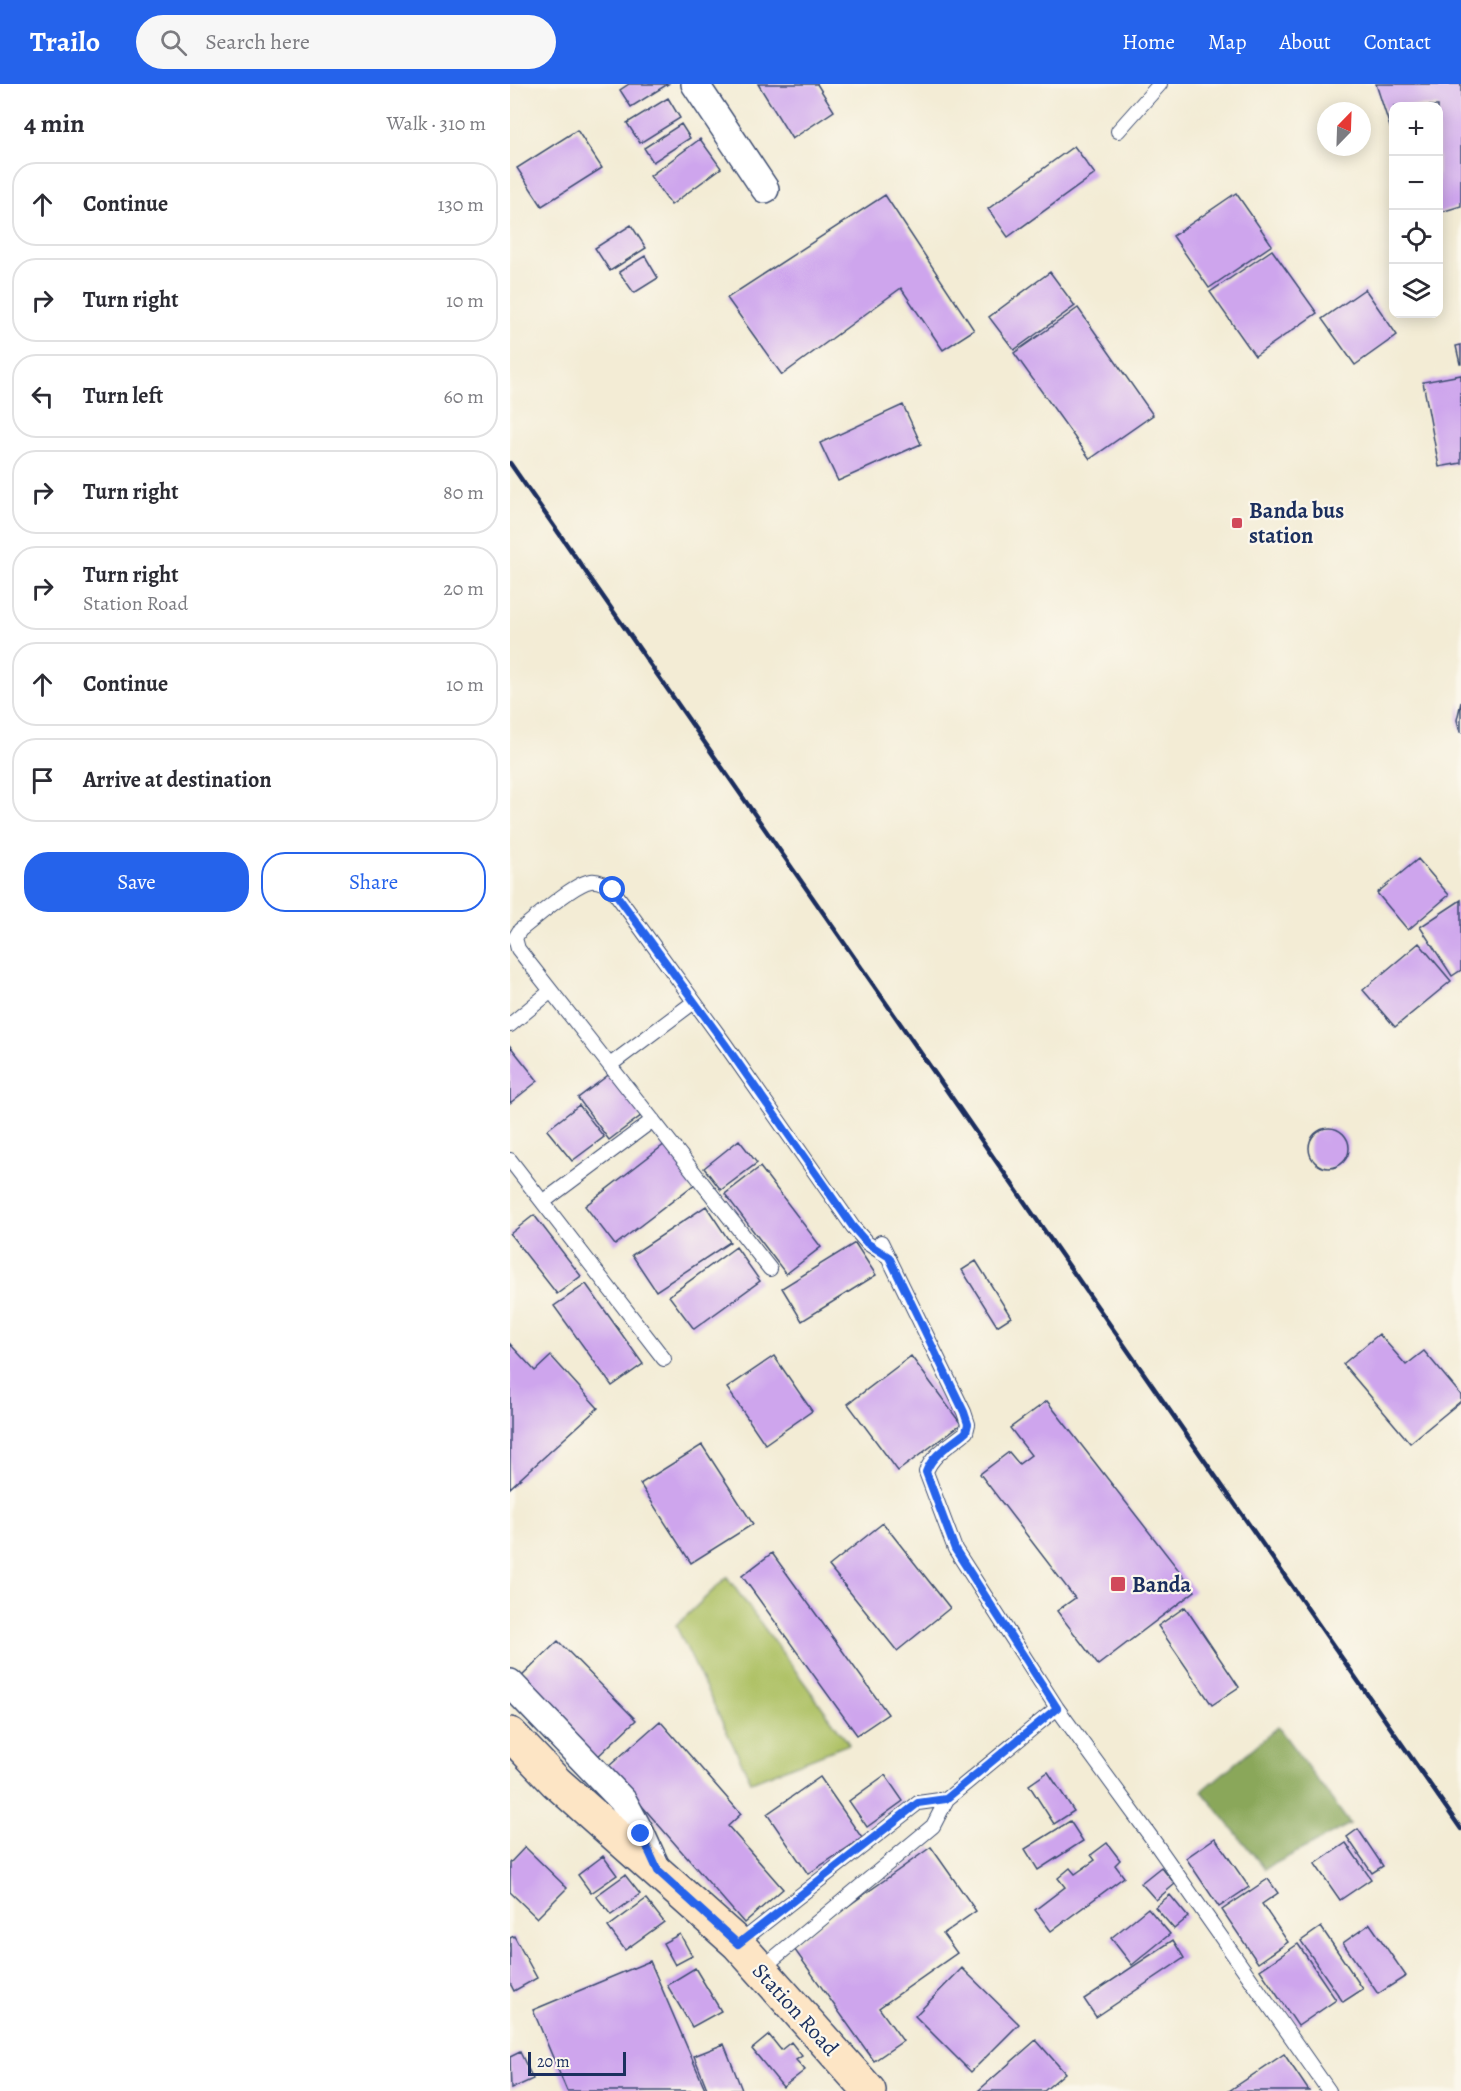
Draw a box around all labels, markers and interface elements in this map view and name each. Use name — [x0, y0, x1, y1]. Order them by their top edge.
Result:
search box — [136, 15, 556, 69]
text: Trailo — [30, 23, 100, 61]
icon: search — [157, 26, 190, 59]
text: Search here — [205, 27, 310, 57]
text: Home — [1122, 28, 1175, 56]
text: Map — [1208, 28, 1246, 56]
text: About — [1279, 28, 1331, 56]
text: Contact — [1364, 28, 1431, 56]
north arrow — [1317, 102, 1371, 156]
map controls — [1389, 102, 1443, 318]
button: + — [1389, 102, 1443, 156]
text: 4 min — [24, 106, 85, 141]
text: Walk · 310 m — [387, 110, 486, 137]
button: − — [1389, 156, 1443, 210]
icon: ahead — [26, 188, 59, 221]
text: Continue — [83, 189, 168, 219]
text: 130 m — [438, 191, 484, 218]
button: locate — [1389, 210, 1443, 264]
button: layers — [1389, 264, 1443, 318]
icon: right — [26, 284, 59, 317]
text: Turn right — [83, 285, 179, 315]
text: 10 m — [446, 287, 484, 314]
icon: left — [26, 380, 59, 413]
text: Turn left — [83, 381, 163, 411]
text: 60 m — [444, 383, 484, 410]
icon: right — [26, 476, 59, 509]
text: Turn right — [83, 477, 179, 507]
text: 80 m — [443, 479, 484, 506]
place label: Banda bus station — [1249, 496, 1344, 551]
marker: Banda bus station — [1230, 516, 1244, 530]
text: Turn right — [83, 560, 179, 590]
icon: right — [26, 572, 59, 605]
text: 20 m — [443, 575, 484, 602]
text: Station Road — [83, 590, 188, 617]
icon: ahead — [26, 668, 59, 701]
text: Continue — [83, 669, 168, 699]
text: 10 m — [446, 671, 484, 698]
icon: arrive — [26, 764, 59, 797]
text: Arrive at destination — [83, 765, 272, 795]
button: Save — [24, 852, 249, 912]
button: Share — [261, 852, 486, 912]
route start — [599, 876, 625, 902]
place label: Banda — [1132, 1570, 1192, 1600]
marker: Banda — [1109, 1575, 1127, 1593]
route end — [627, 1820, 653, 1846]
street label: Station Road — [745, 1957, 845, 2063]
scale bar — [528, 2049, 626, 2076]
text: 20 m — [537, 2051, 570, 2073]

